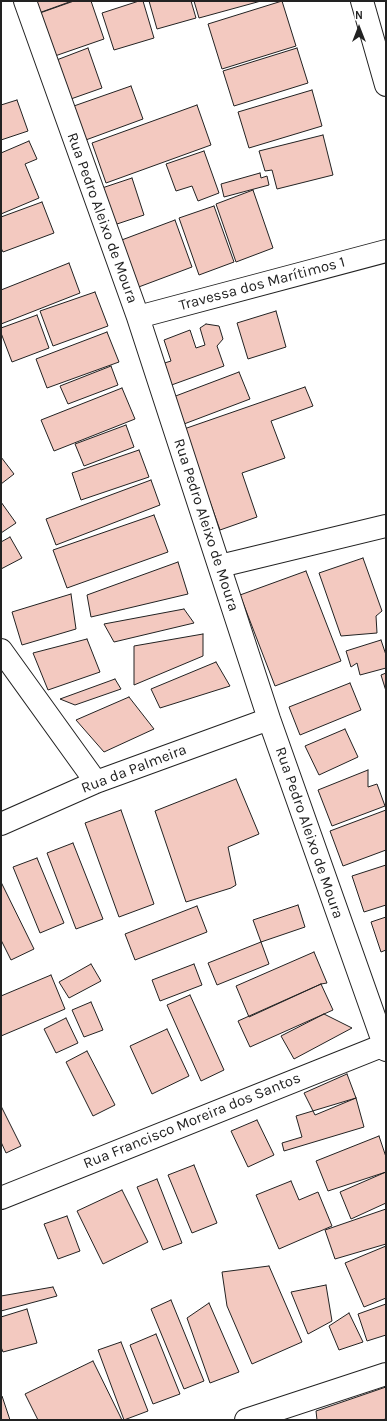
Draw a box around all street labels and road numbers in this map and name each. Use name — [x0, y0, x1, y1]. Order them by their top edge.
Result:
street label: Rua Pedro Aleixo de Moura — [63, 130, 141, 306]
street label: Travessa dos Marítimos 1 — [177, 253, 347, 315]
street label: Rua Pedro Aleixo de Moura — [170, 436, 242, 614]
street label: Rua da Palmeira — [79, 741, 189, 797]
street label: Rua Pedro Aleixo de Moura — [271, 745, 347, 921]
street label: Rua Francisco Moreira dos Santos — [81, 1069, 303, 1173]

